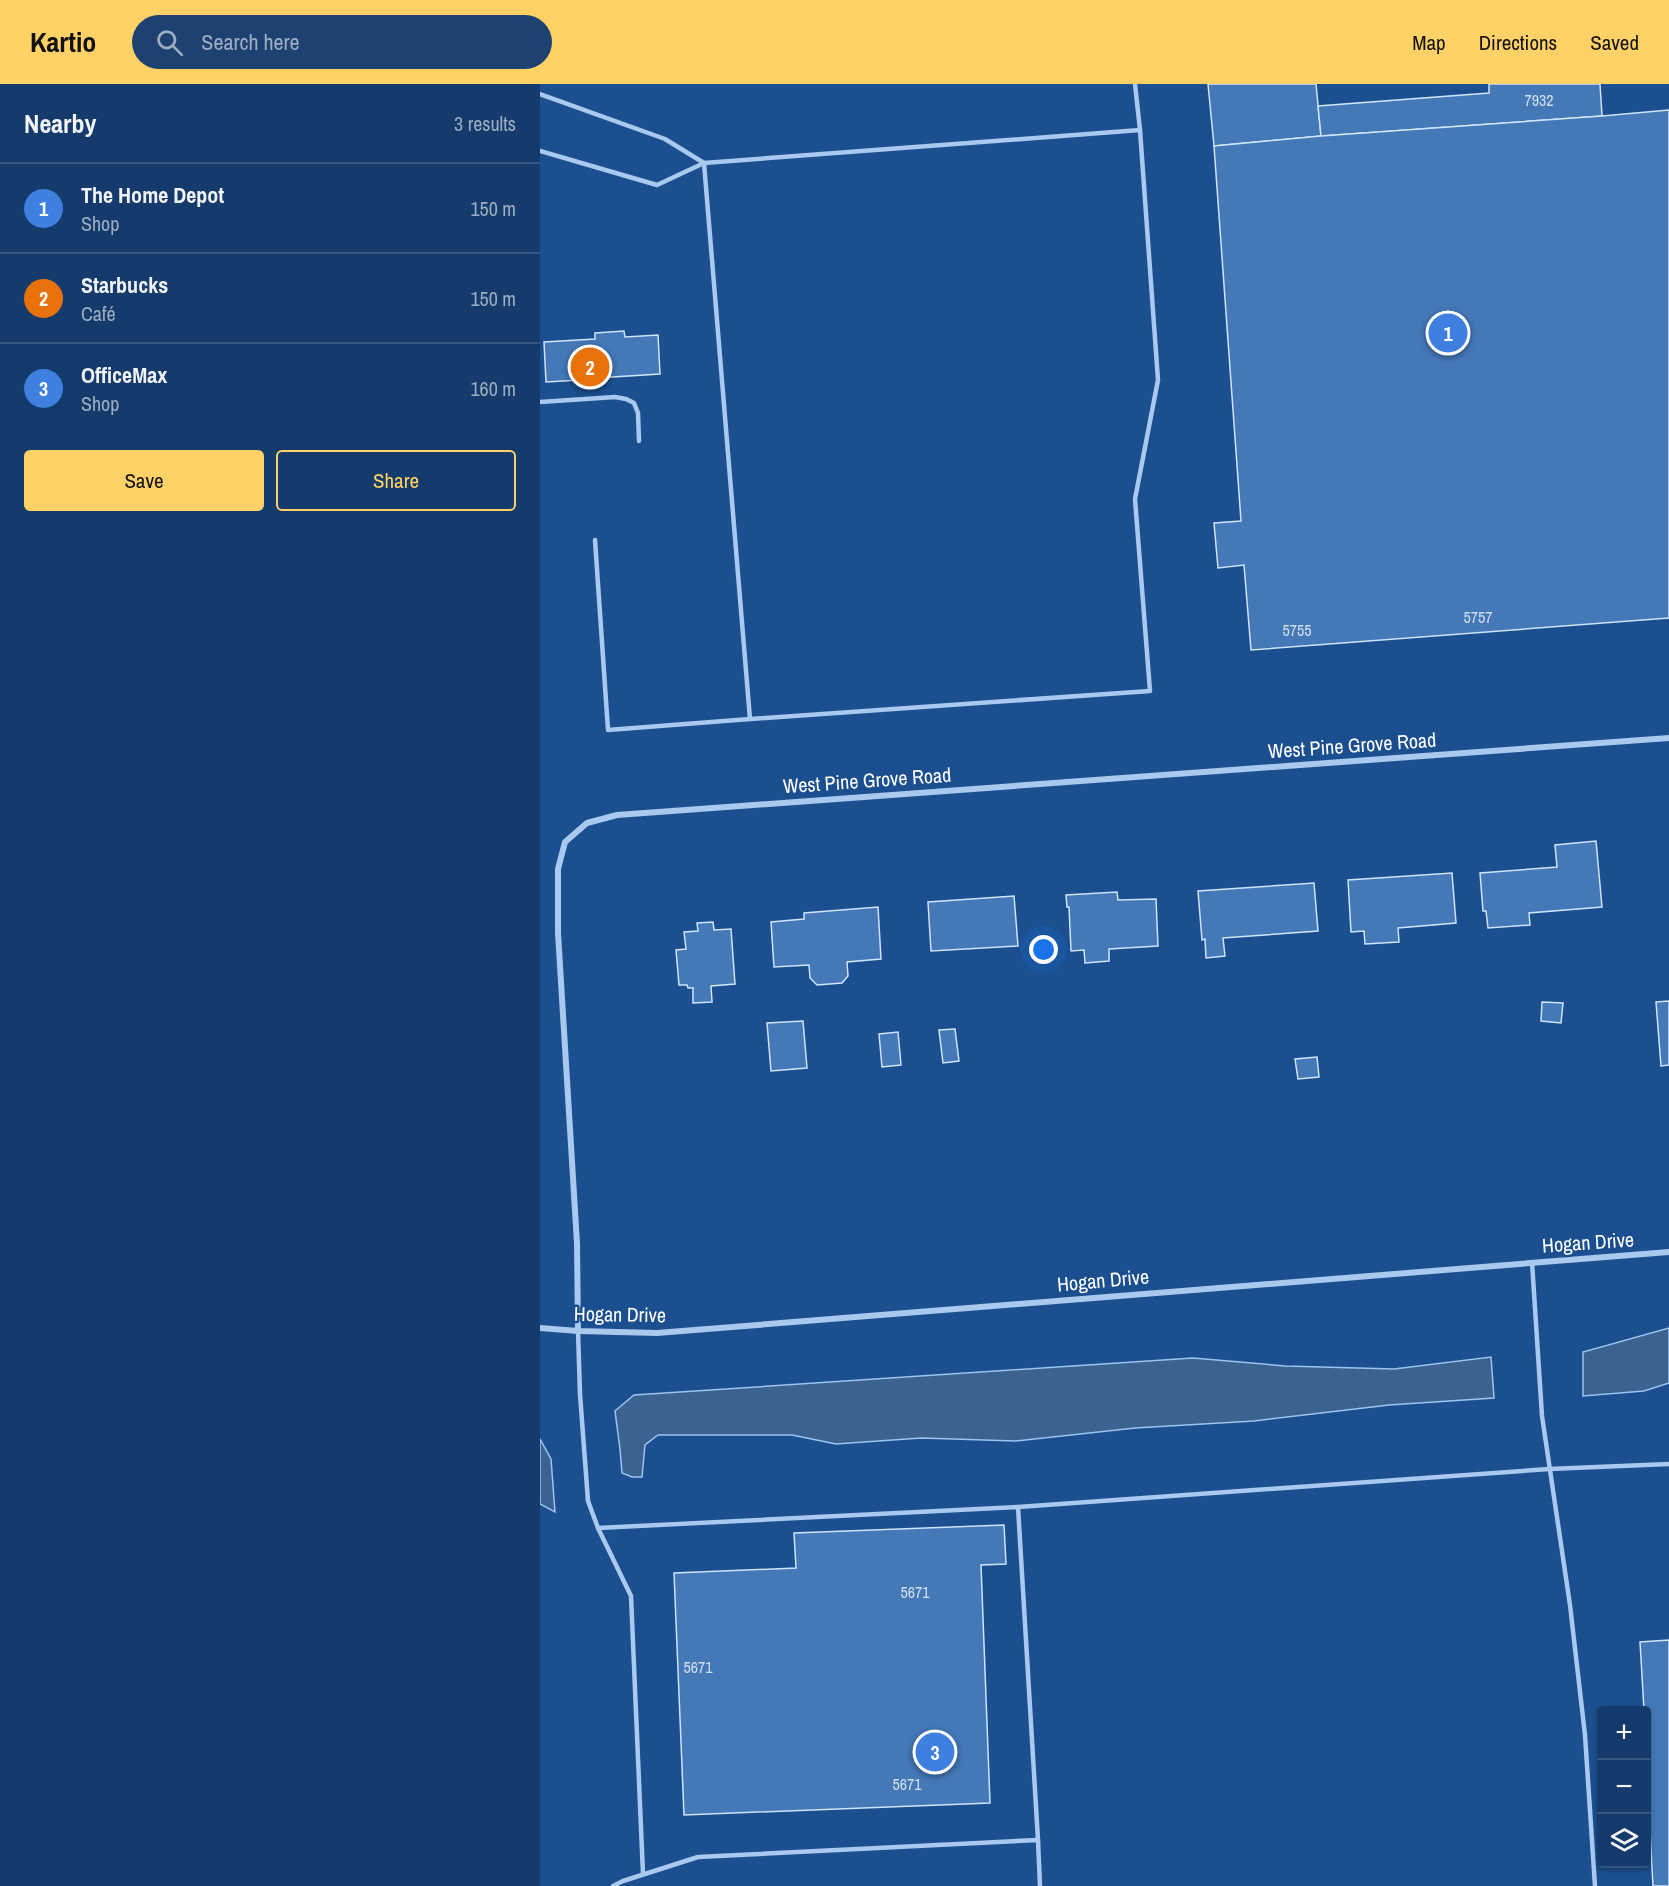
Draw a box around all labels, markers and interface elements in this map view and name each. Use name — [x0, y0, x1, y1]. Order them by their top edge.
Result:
search box — [132, 15, 552, 69]
text: Kartio — [30, 23, 96, 61]
icon: search — [153, 26, 186, 59]
text: Search here — [201, 27, 300, 57]
text: Map — [1412, 28, 1446, 57]
text: Directions — [1479, 28, 1557, 57]
text: Saved — [1590, 28, 1639, 57]
house number: 7932 — [1524, 89, 1554, 111]
text: Nearby — [24, 106, 96, 141]
text: 3 results — [454, 110, 516, 137]
text: The Home Depot — [81, 180, 224, 210]
text: 1 — [39, 195, 48, 222]
text: 150 m — [470, 195, 516, 222]
text: Shop — [81, 210, 119, 237]
text: Starbucks — [81, 270, 168, 300]
text: 2 — [39, 285, 48, 312]
text: 150 m — [470, 285, 516, 312]
text: Café — [81, 300, 116, 327]
pin: 1 — [1428, 310, 1468, 356]
pin: 2 — [571, 344, 610, 390]
text: OfficeMax — [81, 360, 167, 390]
text: 3 — [39, 375, 48, 402]
text: 160 m — [470, 375, 516, 402]
text: Shop — [81, 390, 119, 417]
button: Save — [24, 450, 264, 511]
button: Share — [276, 450, 516, 511]
house number: 5757 — [1463, 606, 1493, 628]
house number: 5755 — [1282, 619, 1312, 641]
street label: West Pine Grove Road — [1267, 726, 1437, 764]
street label: West Pine Grove Road — [782, 761, 952, 799]
your location — [1029, 935, 1058, 964]
street label: Hogan Drive — [1541, 1225, 1635, 1259]
street label: Hogan Drive — [1056, 1263, 1150, 1297]
street label: Hogan Drive — [574, 1300, 666, 1328]
house number: 5671 — [900, 1581, 930, 1603]
house number: 5671 — [683, 1656, 713, 1678]
map controls — [1597, 1706, 1651, 1868]
button: + — [1597, 1706, 1651, 1760]
pin: 3 — [916, 1730, 954, 1774]
button: − — [1597, 1760, 1651, 1814]
house number: 5671 — [892, 1773, 922, 1795]
button: layers — [1597, 1814, 1651, 1868]

